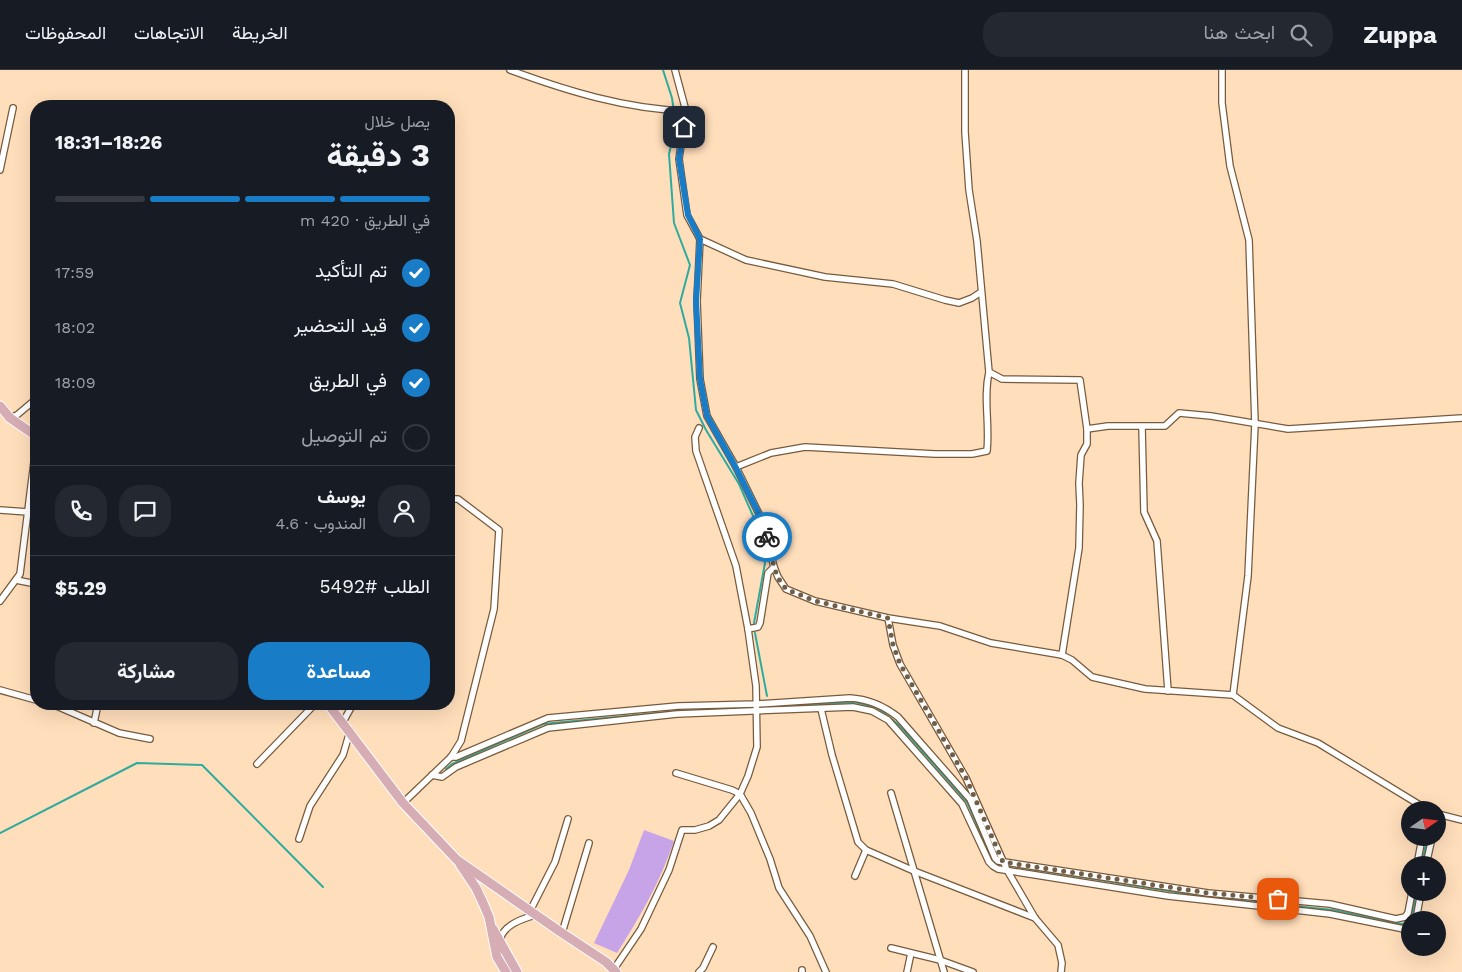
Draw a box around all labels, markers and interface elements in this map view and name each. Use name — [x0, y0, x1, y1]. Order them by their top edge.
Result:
search box — [983, 12, 1333, 57]
text: ابحث هنا — [1204, 21, 1275, 44]
icon: search — [1287, 21, 1315, 49]
text: Zuppa — [1363, 21, 1437, 49]
text: المحفوظات — [25, 22, 106, 43]
text: الاتجاهات — [134, 22, 204, 43]
text: الخريطة — [232, 22, 288, 43]
pin — [663, 106, 705, 148]
text: يصل خلال — [364, 112, 430, 131]
icon: home — [670, 113, 698, 141]
text: 18:26–18:31 — [55, 131, 162, 154]
text: 3 دقيقة — [326, 136, 430, 174]
text: في الطريق · 420 m — [300, 211, 430, 230]
text: تم التأكيد — [315, 259, 387, 282]
icon: check — [402, 259, 430, 287]
text: 17:59 — [55, 263, 94, 282]
text: قيد التحضير — [294, 314, 387, 337]
icon: check — [402, 314, 430, 342]
text: 18:02 — [55, 318, 95, 337]
text: في الطريق — [309, 369, 387, 392]
icon: check — [402, 369, 430, 397]
text: 18:09 — [55, 373, 96, 392]
text: تم التوصيل — [301, 424, 387, 447]
button: phone — [55, 485, 107, 537]
button: chat — [119, 485, 171, 537]
text: يوسف — [317, 485, 366, 508]
button: person — [378, 485, 430, 537]
courier — [742, 512, 792, 562]
text: المندوب · 4.6 — [276, 514, 366, 533]
icon: bike — [753, 523, 781, 551]
text: الطلب #5492 — [320, 575, 430, 598]
text: $5.29 — [55, 577, 107, 600]
button: مشاركة — [55, 642, 238, 700]
button: مساعدة — [248, 642, 430, 700]
north arrow — [1401, 801, 1446, 846]
map controls — [1401, 801, 1446, 956]
button: + — [1401, 856, 1446, 901]
pin — [1257, 878, 1299, 920]
icon: bag — [1264, 885, 1292, 913]
button: − — [1401, 911, 1446, 956]

